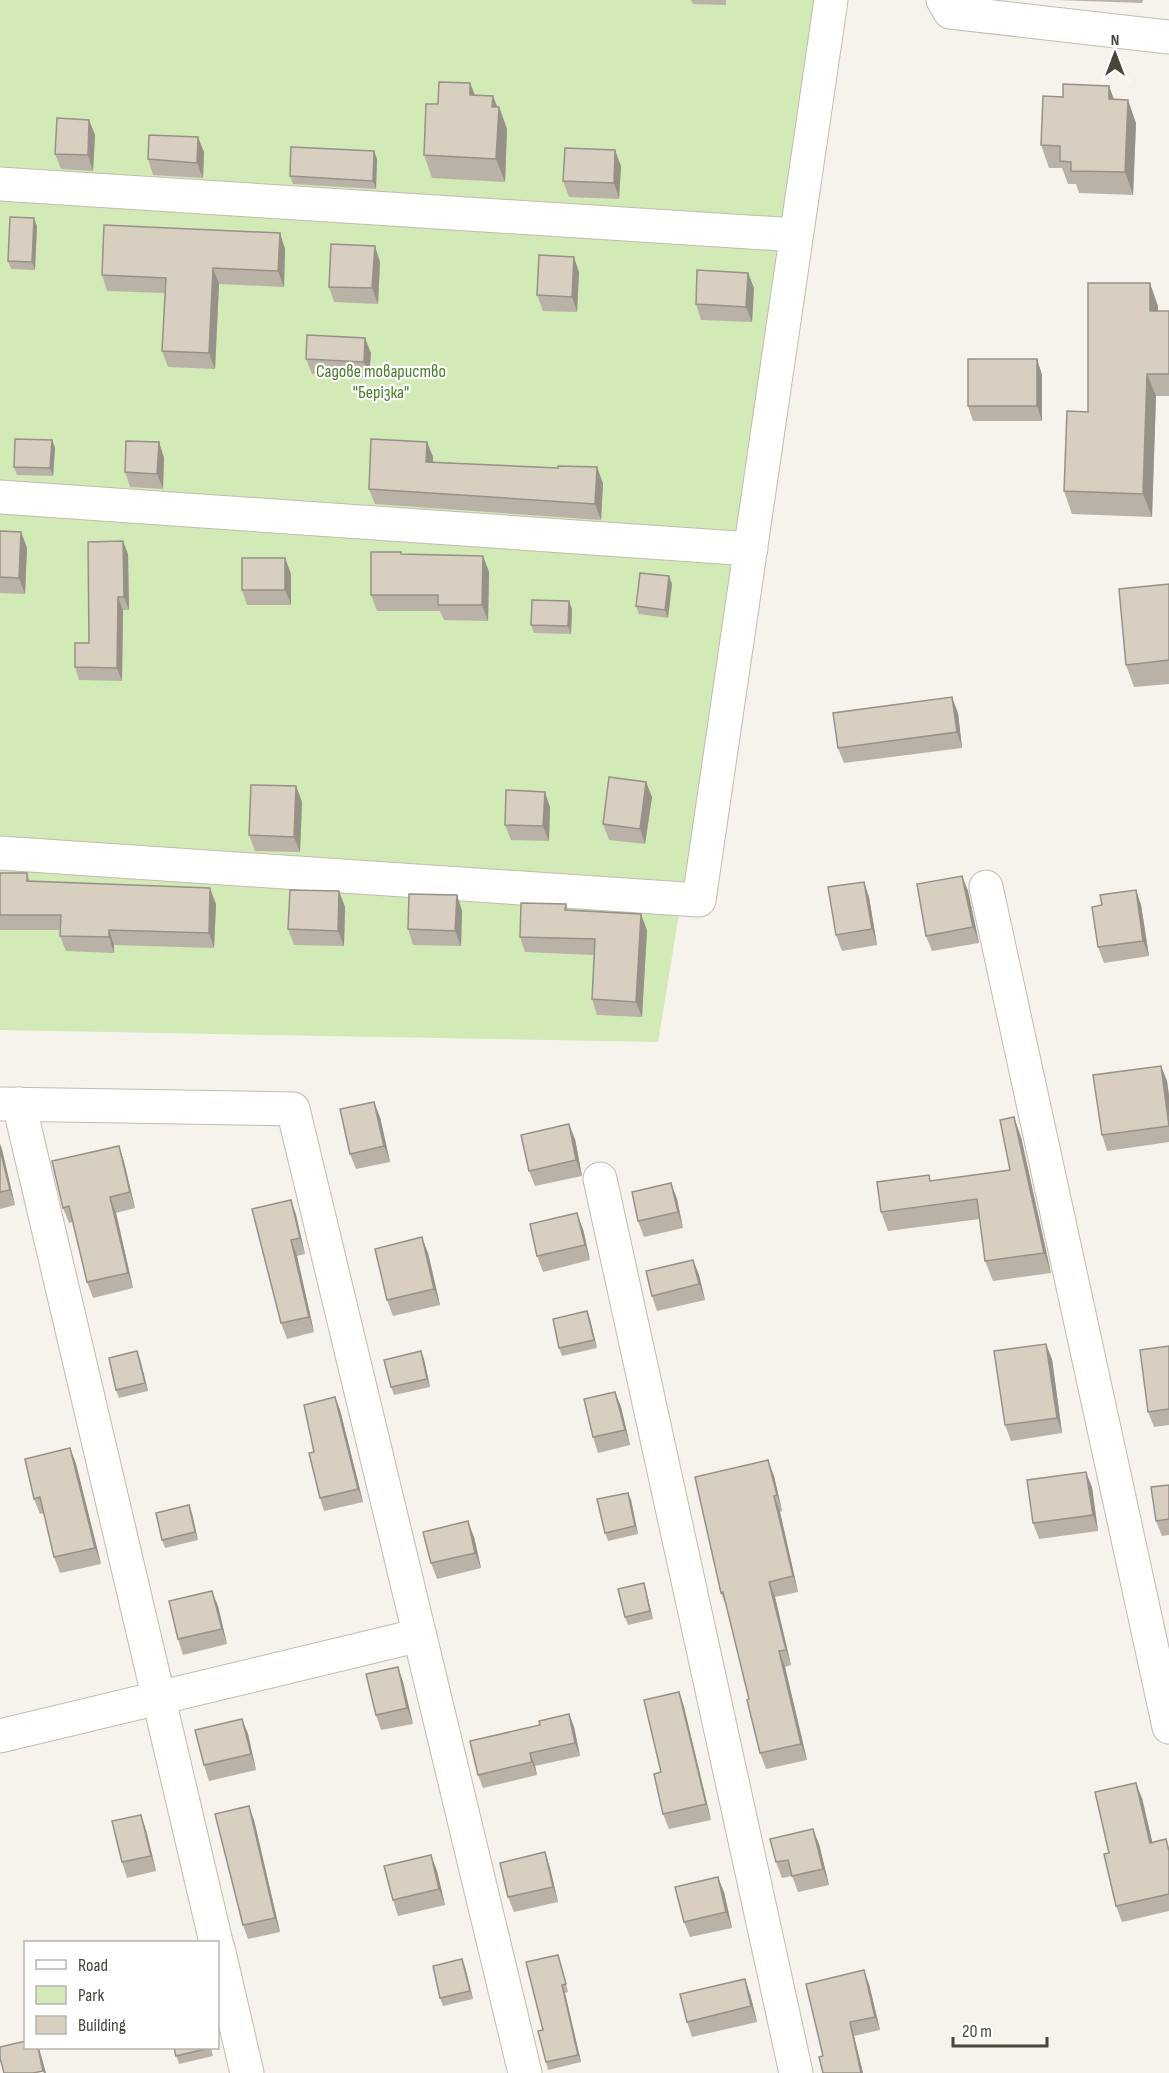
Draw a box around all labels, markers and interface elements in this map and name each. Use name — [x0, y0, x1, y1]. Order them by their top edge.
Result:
north arrow — [1085, 24, 1145, 84]
text: N — [1111, 31, 1119, 50]
park label: Садове товариство "Берізка" — [316, 361, 446, 403]
legend — [24, 1941, 219, 2049]
text: Road — [78, 1955, 108, 1976]
text: Park — [78, 1985, 104, 2006]
scale bar — [953, 2010, 1048, 2048]
text: Building — [78, 2015, 126, 2036]
text: 20 m — [962, 2021, 992, 2042]

